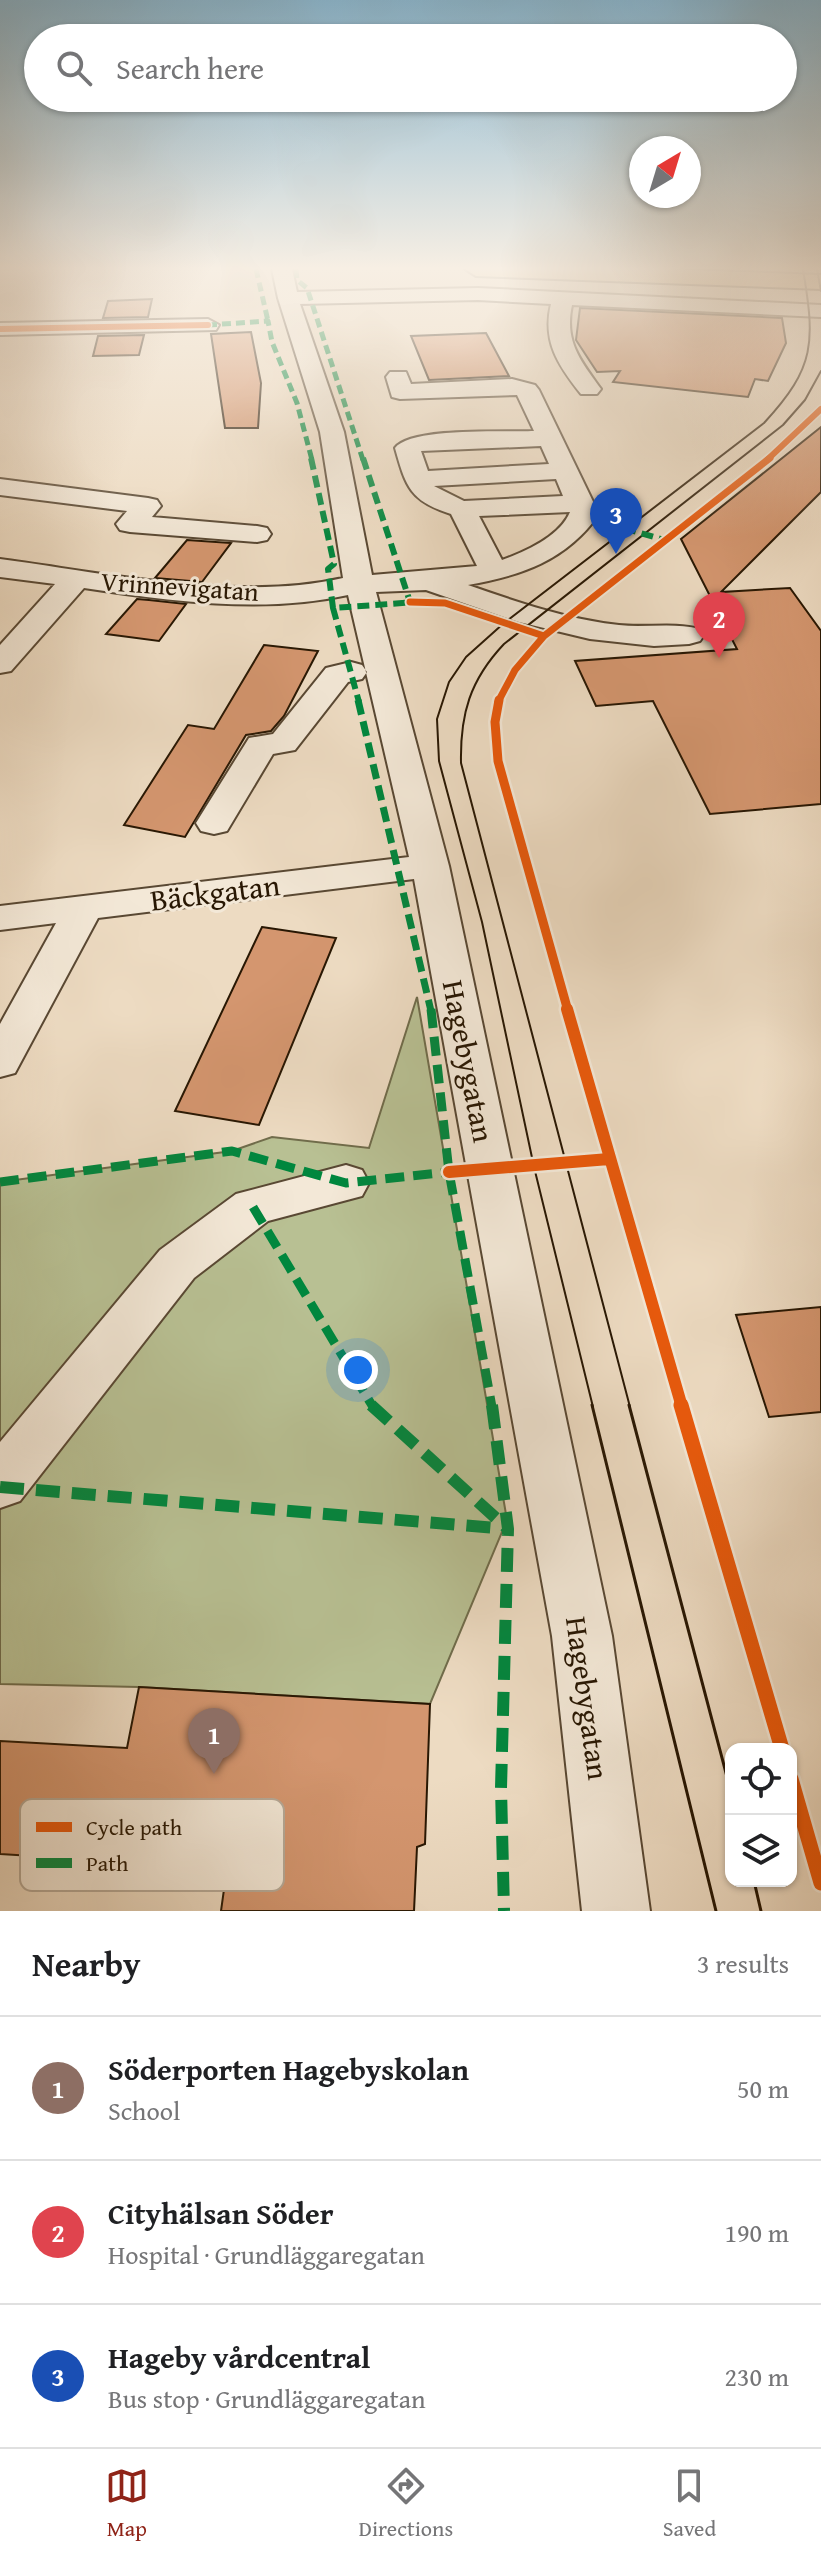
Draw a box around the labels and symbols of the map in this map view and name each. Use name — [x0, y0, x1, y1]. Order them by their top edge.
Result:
north arrow — [629, 136, 701, 208]
pin: 3 — [590, 488, 642, 554]
street label: Vrinnevigatan — [100, 561, 261, 611]
pin: 2 — [693, 592, 745, 658]
street label: Bäckgatan — [148, 862, 282, 922]
street label: Hagebygatan — [432, 976, 506, 1146]
your location — [338, 1350, 378, 1390]
street label: Hagebygatan — [555, 1614, 621, 1783]
pin: 1 — [188, 1708, 240, 1774]
legend — [20, 1799, 284, 1891]
text: Cycle path — [86, 1811, 183, 1843]
text: Path — [86, 1847, 129, 1879]

